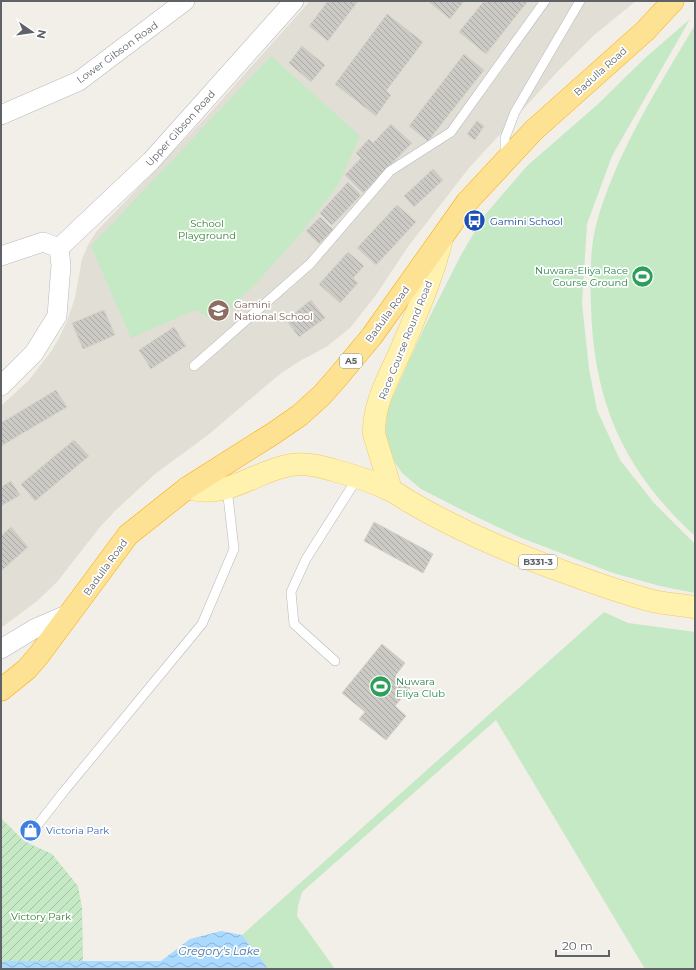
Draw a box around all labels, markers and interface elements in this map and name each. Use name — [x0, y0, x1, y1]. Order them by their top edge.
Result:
north arrow — [12, 12, 52, 52]
street label: Lower Gibson Road — [74, 19, 160, 86]
text: N — [34, 28, 50, 40]
street label: Badulla Road — [571, 44, 630, 99]
street label: Upper Gibson Road — [143, 88, 218, 169]
bus stop icon: Gamini School — [461, 208, 487, 234]
place label: Gamini School — [490, 215, 563, 228]
park label: School Playground — [178, 217, 236, 242]
sports icon: Nuwara-Eliya Race Course Ground — [630, 263, 656, 289]
place label: Nuwara-Eliya Race Course Ground — [535, 264, 628, 289]
street label: Race Course Round Road — [376, 279, 435, 402]
street label: Badulla Road — [362, 283, 412, 345]
school or university icon: Gamini National School — [205, 297, 231, 323]
place label: Gamini National School — [234, 298, 313, 323]
road number: A5 — [340, 354, 362, 368]
street label: Badulla Road — [80, 536, 130, 598]
road number: B331-3 — [519, 555, 557, 569]
sports icon: Nuwara Eliya Club — [368, 674, 394, 700]
place label: Nuwara Eliya Club — [396, 675, 445, 700]
shop icon: Victoria Park — [18, 817, 44, 843]
place label: Victoria Park — [46, 824, 109, 837]
park label: Victory Park — [11, 910, 71, 923]
scale bar — [556, 932, 609, 958]
text: 20 m — [562, 938, 593, 953]
water label: Gregory's Lake — [178, 944, 260, 958]

